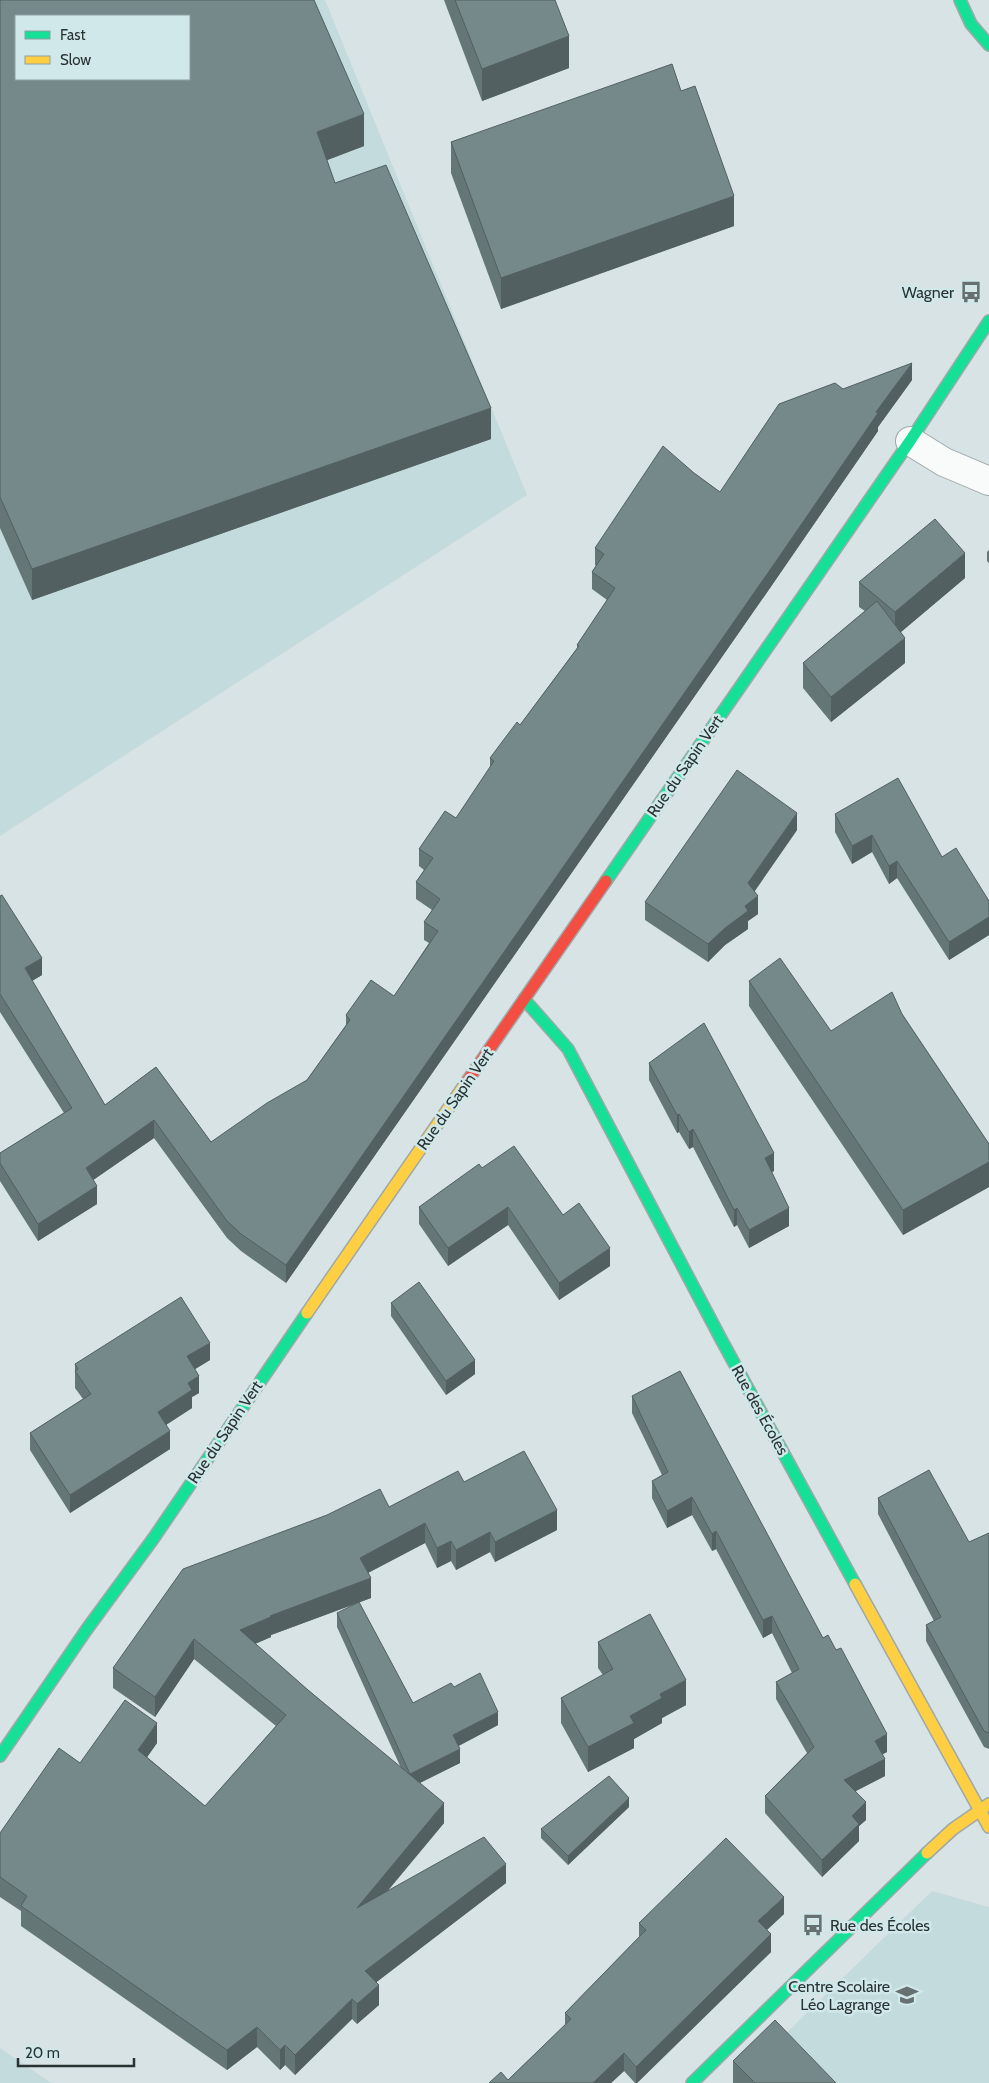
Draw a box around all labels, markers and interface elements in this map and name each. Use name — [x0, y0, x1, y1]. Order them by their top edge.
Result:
legend — [15, 15, 190, 80]
text: Fast — [60, 26, 85, 44]
text: Slow — [60, 51, 91, 69]
bus stop icon: Wagner — [958, 279, 984, 305]
place label: Wagner — [902, 283, 955, 302]
street label: Rue du Sapin Vert — [643, 711, 727, 821]
street label: Rue du Sapin Vert — [413, 1044, 497, 1154]
street label: Rue des Écoles — [727, 1362, 793, 1459]
street label: Rue du Sapin Vert — [184, 1377, 267, 1487]
bus stop icon: Rue des Écoles — [800, 1912, 826, 1938]
place label: Rue des Écoles — [830, 1916, 930, 1935]
place label: Centre Scolaire Léo Lagrange — [788, 1977, 890, 2014]
school or university icon: Centre Scolaire Léo Lagrange — [894, 1982, 920, 2008]
scale bar — [18, 2036, 134, 2068]
text: 20 m — [25, 2044, 60, 2062]

